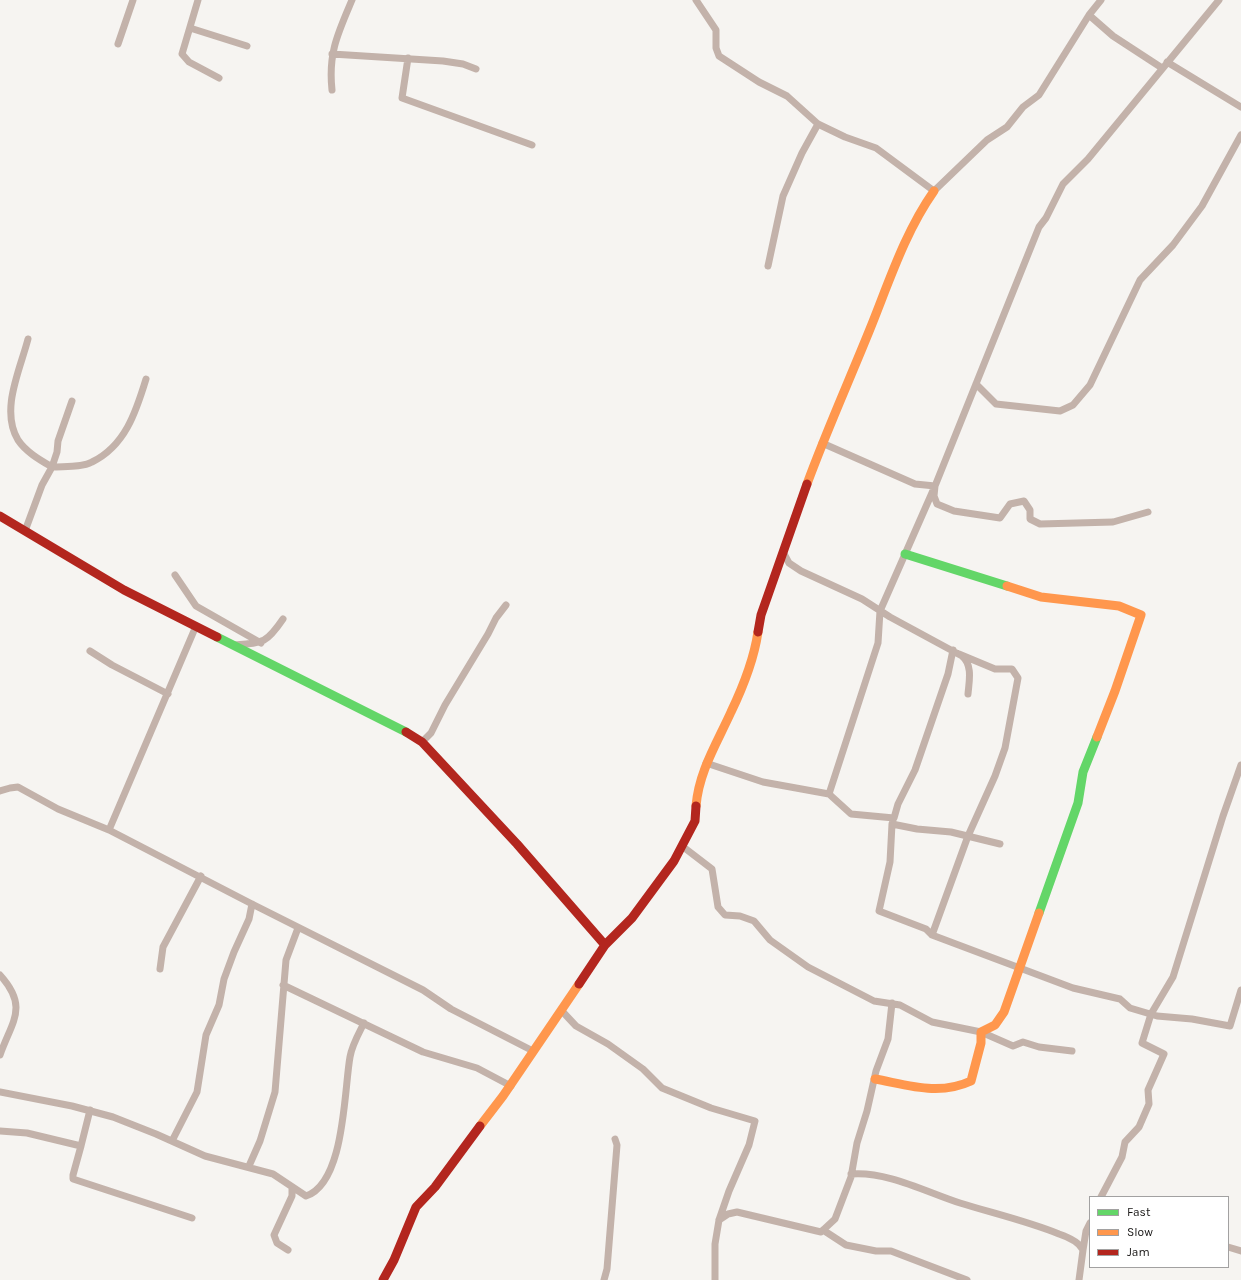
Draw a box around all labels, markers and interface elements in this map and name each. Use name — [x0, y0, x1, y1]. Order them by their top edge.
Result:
legend — [1089, 1196, 1229, 1268]
text: Fast — [1127, 1205, 1150, 1219]
text: Slow — [1127, 1225, 1153, 1239]
text: Jam — [1127, 1245, 1150, 1259]

